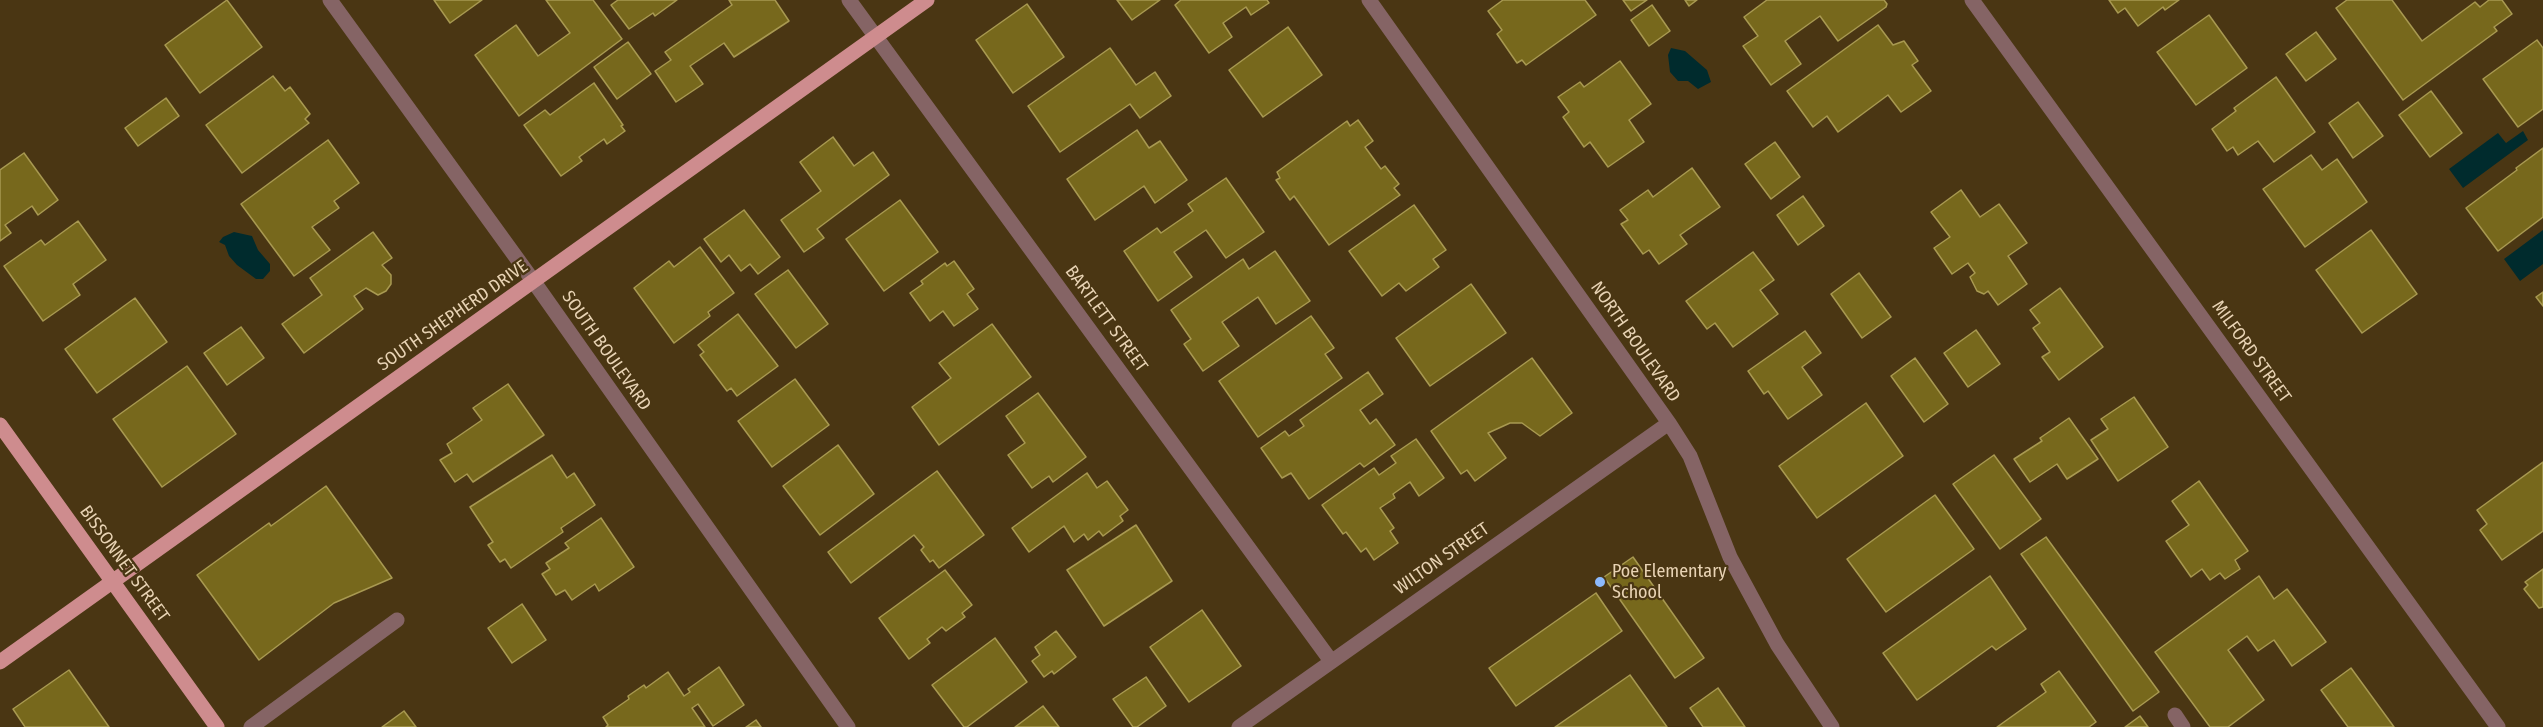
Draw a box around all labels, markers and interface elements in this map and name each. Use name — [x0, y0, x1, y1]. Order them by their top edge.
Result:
street label: SOUTH SHEPHERD DRIVE — [374, 256, 532, 376]
street label: BARTLETT STREET — [1060, 262, 1152, 376]
street label: NORTH BOULEVARD — [1585, 278, 1685, 406]
street label: SOUTH BOULEVARD — [557, 287, 655, 415]
street label: MILFORD STREET — [2207, 297, 2295, 407]
street label: BISSONNET STREET — [75, 502, 173, 626]
street label: WILTON STREET — [1390, 518, 1494, 600]
place label: Poe Elementary School — [1612, 561, 1726, 604]
marker: Poe Elementary School — [1593, 575, 1607, 589]

